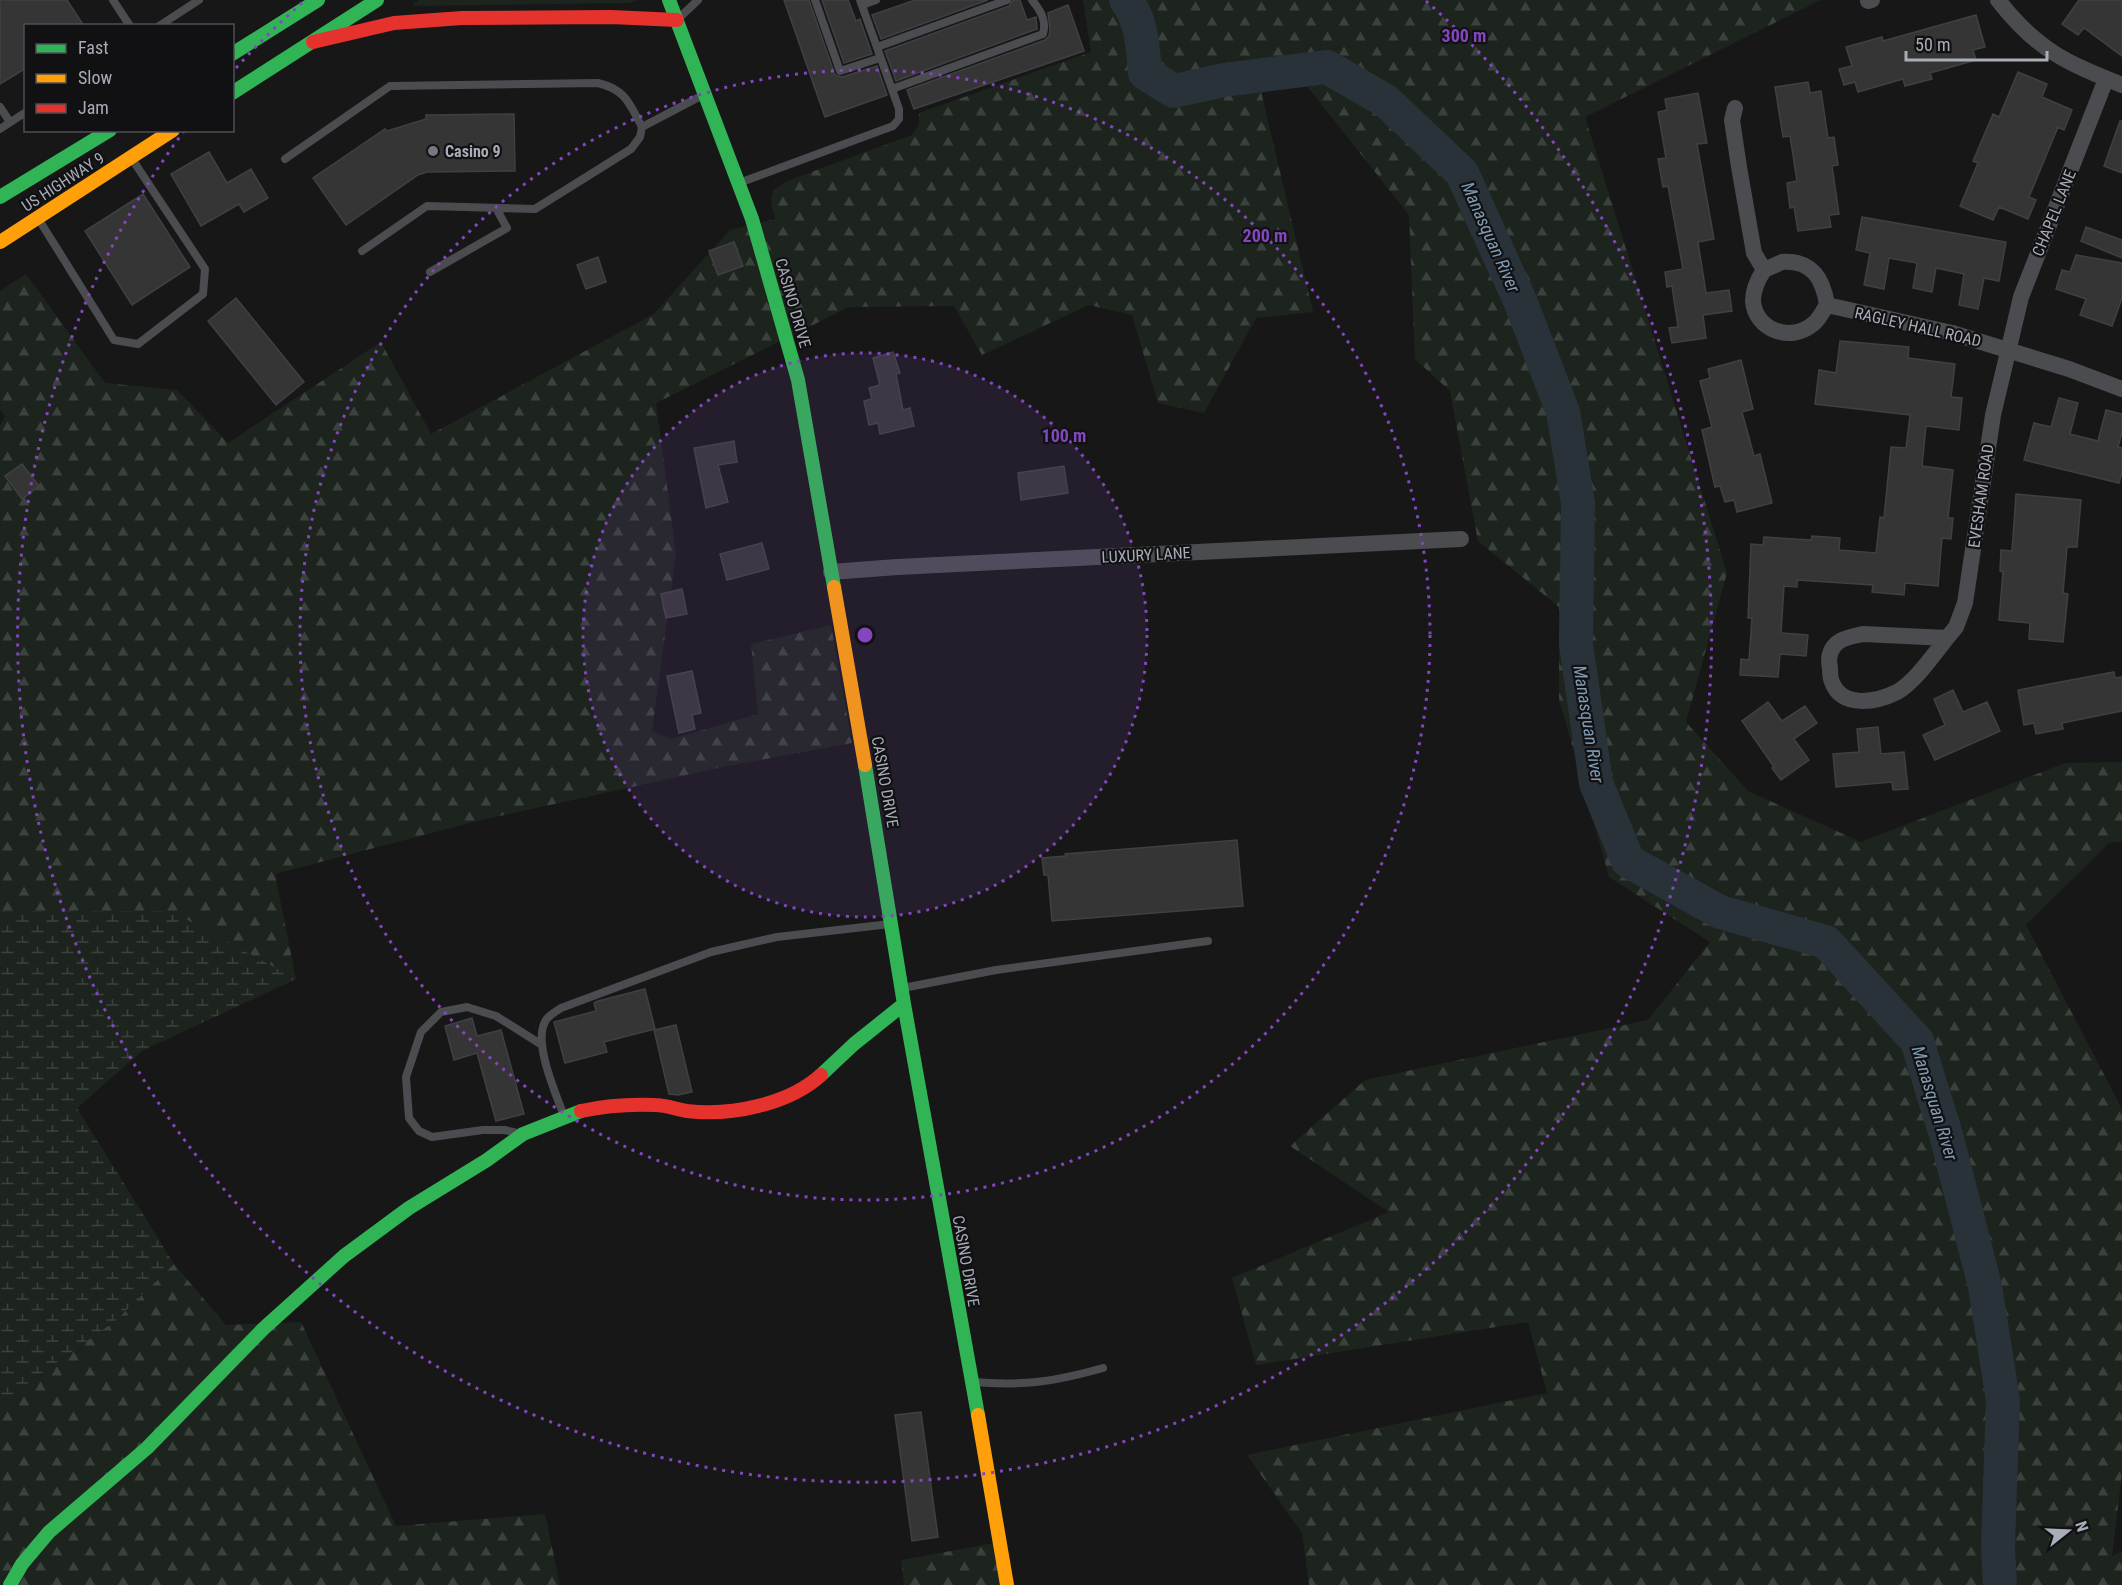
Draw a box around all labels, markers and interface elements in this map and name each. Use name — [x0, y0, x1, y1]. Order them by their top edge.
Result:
legend — [24, 24, 234, 132]
scale bar — [1906, 24, 2047, 62]
text: 300 m — [1442, 25, 1486, 46]
text: 50 m — [1915, 34, 1950, 55]
text: Fast — [78, 37, 109, 58]
text: Slow — [78, 67, 113, 88]
text: Jam — [78, 97, 109, 118]
place label: Casino 9 — [445, 142, 501, 161]
marker: Casino 9 — [426, 144, 440, 158]
street label: US HIGHWAY 9 — [18, 148, 108, 216]
street label: CHAPEL LANE — [2028, 167, 2080, 259]
water label: Manasquan River — [1457, 179, 1525, 296]
text: 200 m — [1243, 225, 1287, 246]
street label: CASINO DRIVE — [771, 256, 815, 350]
street label: RAGLEY HALL ROAD — [1853, 303, 1983, 351]
text: 100 m — [1042, 425, 1086, 446]
street label: EVESHAM ROAD — [1964, 443, 1998, 549]
street label: LUXURY LANE — [1101, 543, 1191, 567]
centre of rings — [855, 625, 875, 645]
water label: Manasquan River — [1569, 664, 1609, 785]
street label: CASINO DRIVE — [868, 735, 902, 829]
water label: Manasquan River — [1908, 1043, 1963, 1163]
street label: CASINO DRIVE — [949, 1214, 983, 1308]
north arrow — [2038, 1501, 2098, 1561]
text: N — [2071, 1519, 2092, 1534]

